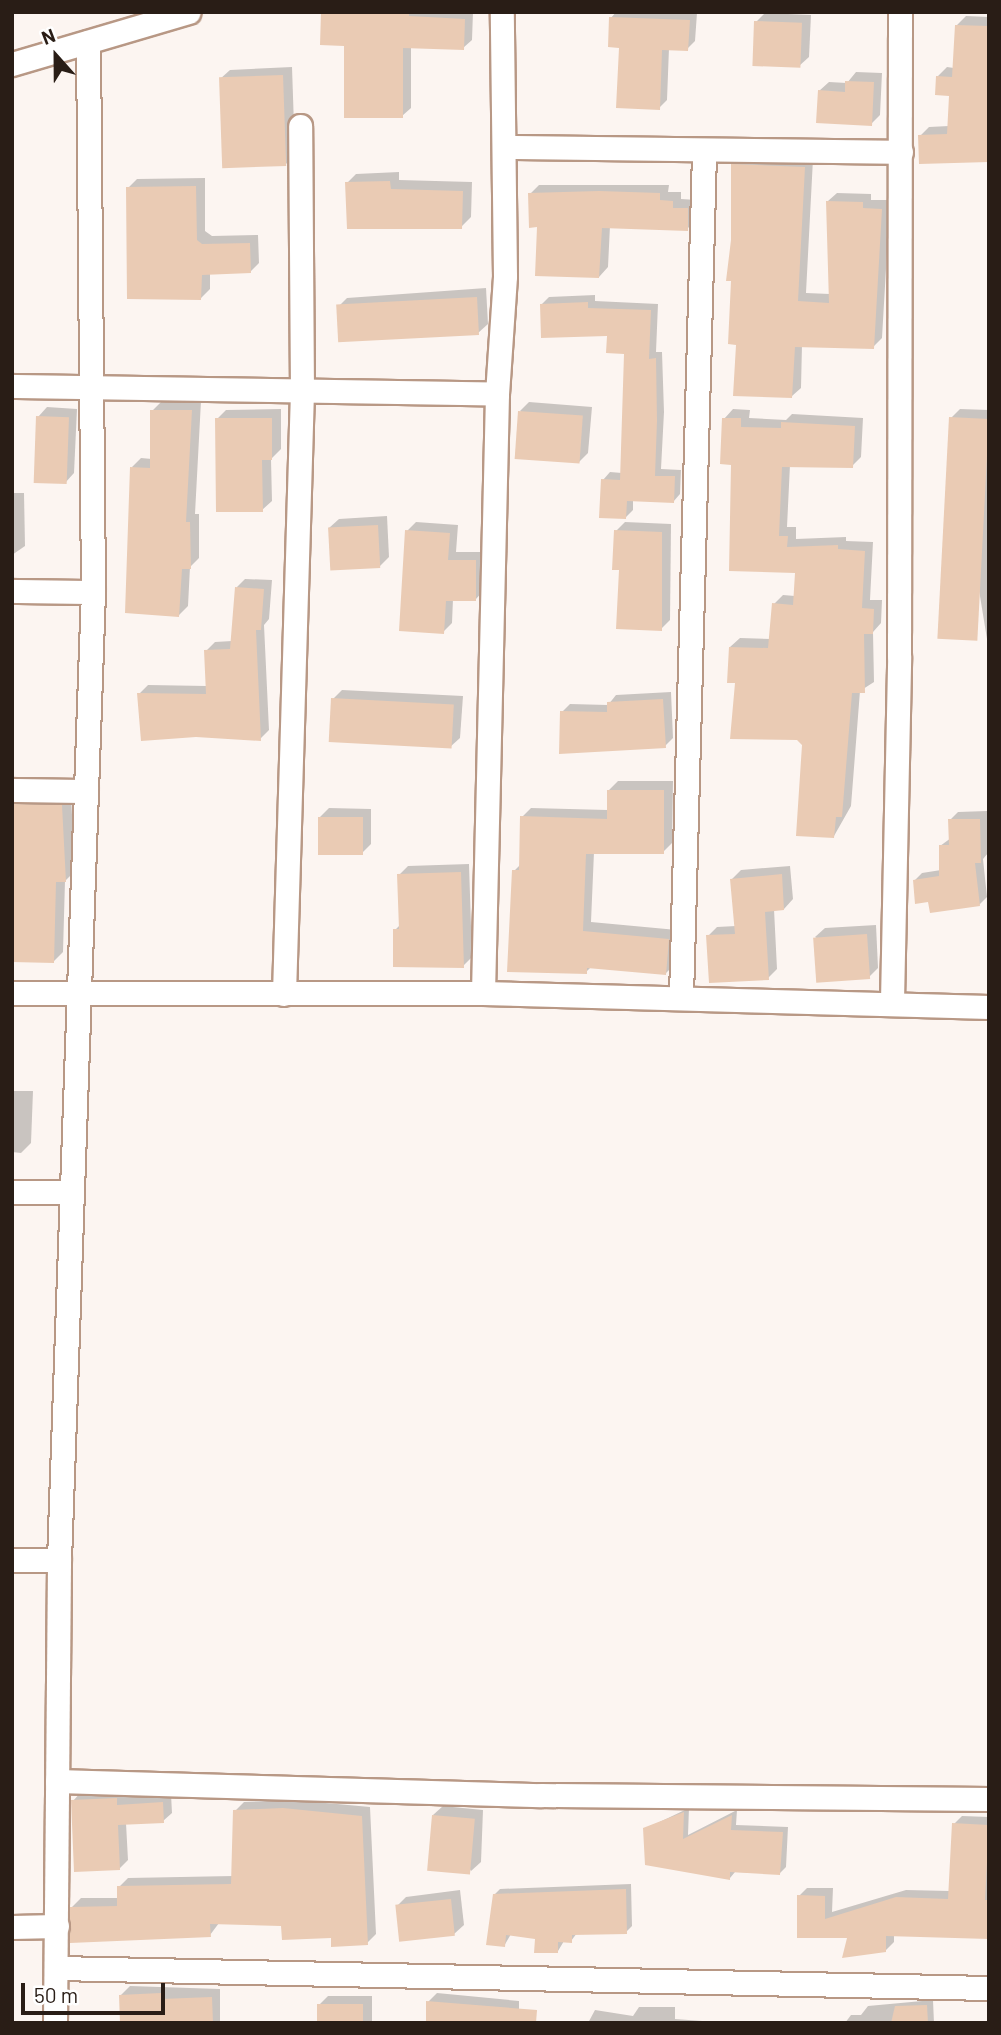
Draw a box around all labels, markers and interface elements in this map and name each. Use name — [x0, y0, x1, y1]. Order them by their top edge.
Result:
north arrow — [21, 21, 91, 91]
text: N — [38, 23, 58, 49]
scale bar — [24, 1968, 168, 2012]
text: 50 m — [34, 1982, 78, 2007]

